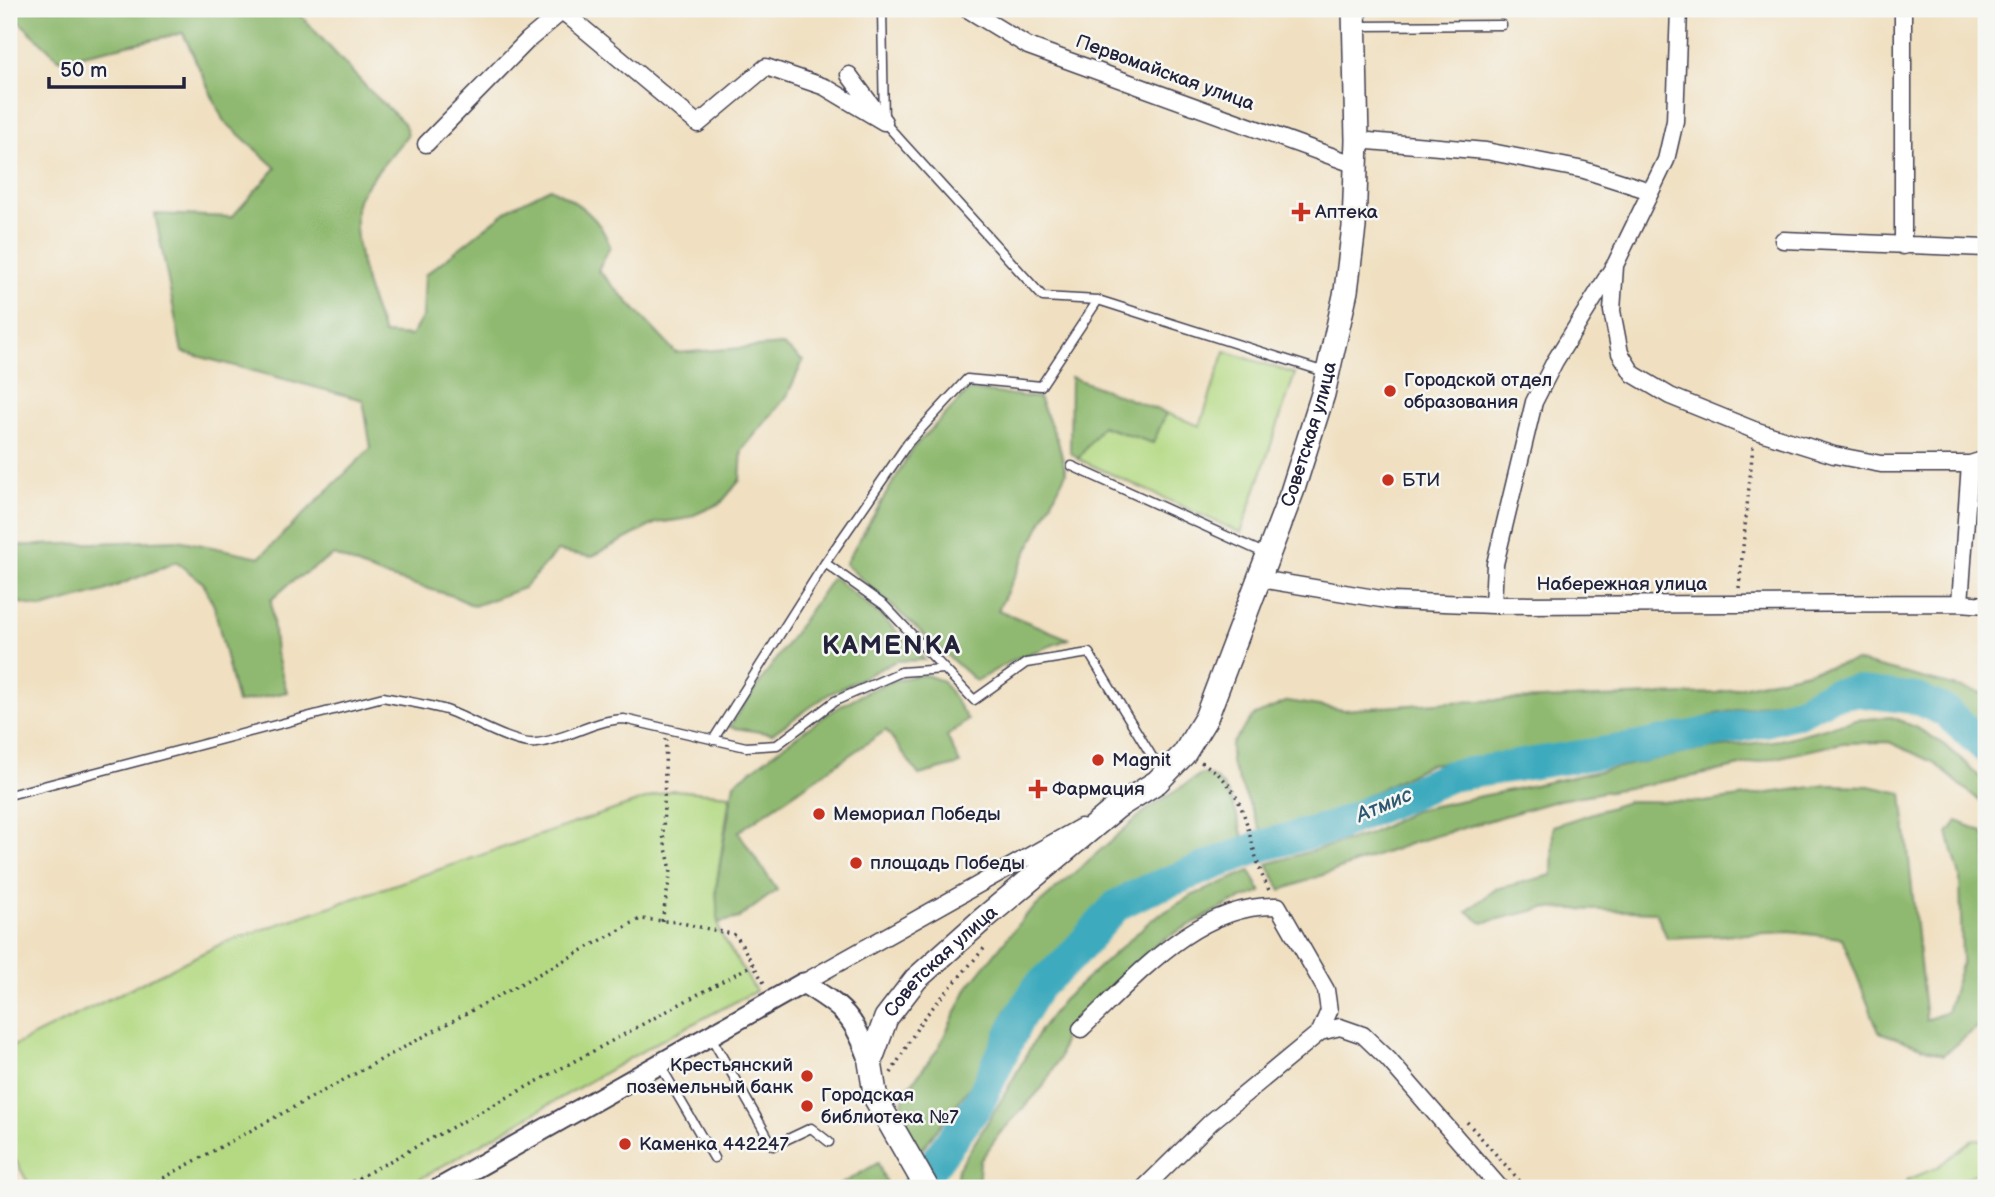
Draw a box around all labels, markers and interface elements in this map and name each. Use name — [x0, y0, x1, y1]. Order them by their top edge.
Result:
street label: Первомайская улица — [1072, 30, 1258, 116]
scale bar — [49, 46, 184, 90]
text: 50 m — [60, 58, 107, 83]
place label: Аптека — [1314, 201, 1378, 224]
marker: Аптека — [1293, 204, 1309, 220]
street label: Советская улица — [1276, 360, 1341, 510]
place label: Городской отдел образования — [1404, 369, 1552, 414]
marker: Городской отдел образования — [1382, 383, 1398, 399]
place label: БТИ — [1402, 469, 1440, 492]
marker: БТИ — [1380, 472, 1396, 488]
street label: Набережная улица — [1536, 573, 1708, 596]
district label: KAMENKA — [822, 631, 962, 662]
place label: Magnit — [1112, 749, 1171, 772]
marker: Magnit — [1090, 752, 1106, 768]
place label: Фармация — [1052, 778, 1145, 801]
marker: Фармация — [1030, 781, 1046, 797]
water label: Атмис — [1350, 782, 1416, 829]
place label: Мемориал Победы — [833, 803, 1001, 826]
marker: Мемориал Победы — [811, 806, 827, 822]
place label: площадь Победы — [870, 852, 1025, 875]
marker: площадь Победы — [848, 855, 864, 871]
street label: Советская улица — [879, 901, 1002, 1022]
place label: Крестьянский поземельный банк — [626, 1054, 793, 1099]
marker: Крестьянский поземельный банк — [799, 1068, 815, 1084]
place label: Городская библиотека №7 — [821, 1084, 959, 1129]
marker: Городская библиотека №7 — [799, 1098, 815, 1114]
place label: Каменка 442247 — [639, 1133, 789, 1156]
marker: Каменка 442247 — [617, 1136, 633, 1152]

